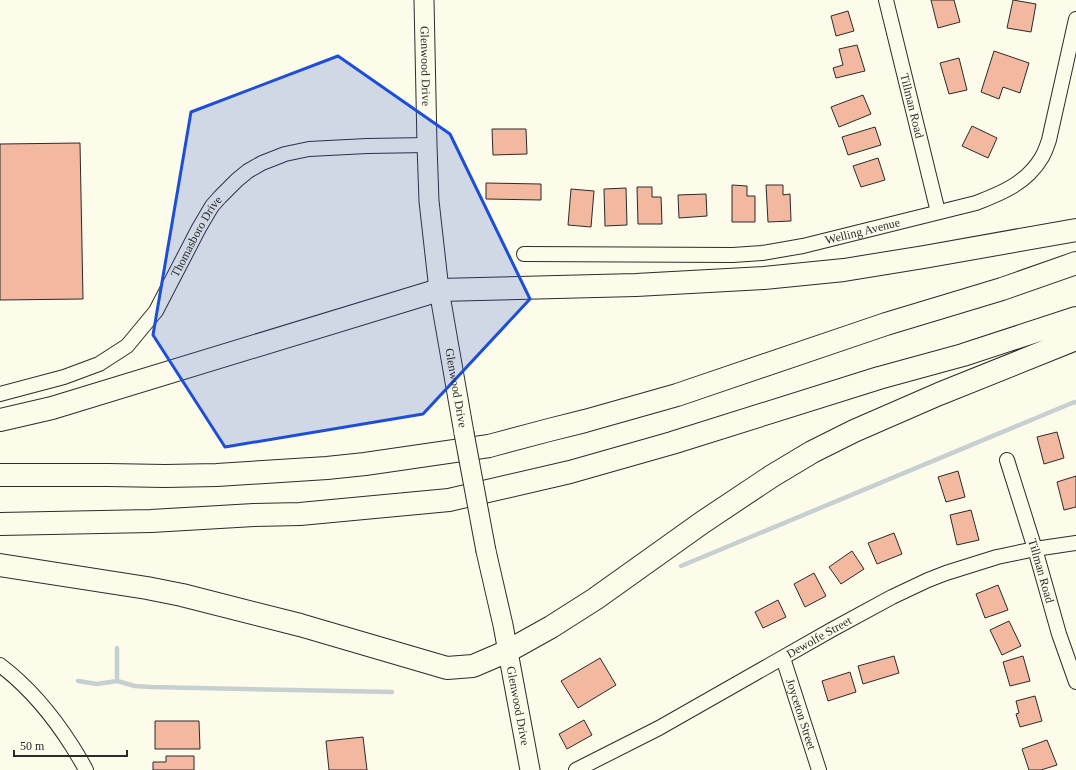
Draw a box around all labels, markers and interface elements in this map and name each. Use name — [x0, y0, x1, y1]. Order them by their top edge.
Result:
street label: Glenwood Drive — [418, 26, 433, 106]
street label: Tillman Road — [897, 72, 927, 140]
street label: Thomasboro Drive — [168, 193, 225, 279]
street label: Welling Avenue — [824, 215, 901, 247]
street label: Glenwood Drive — [442, 347, 470, 429]
street label: Tillman Road — [1025, 537, 1057, 604]
street label: Dewolfe Street — [784, 613, 854, 661]
street label: Glenwood Drive — [504, 665, 532, 746]
street label: Joyceton Street — [783, 677, 819, 752]
scale bar — [14, 732, 127, 758]
text: 50 m — [20, 739, 45, 753]

